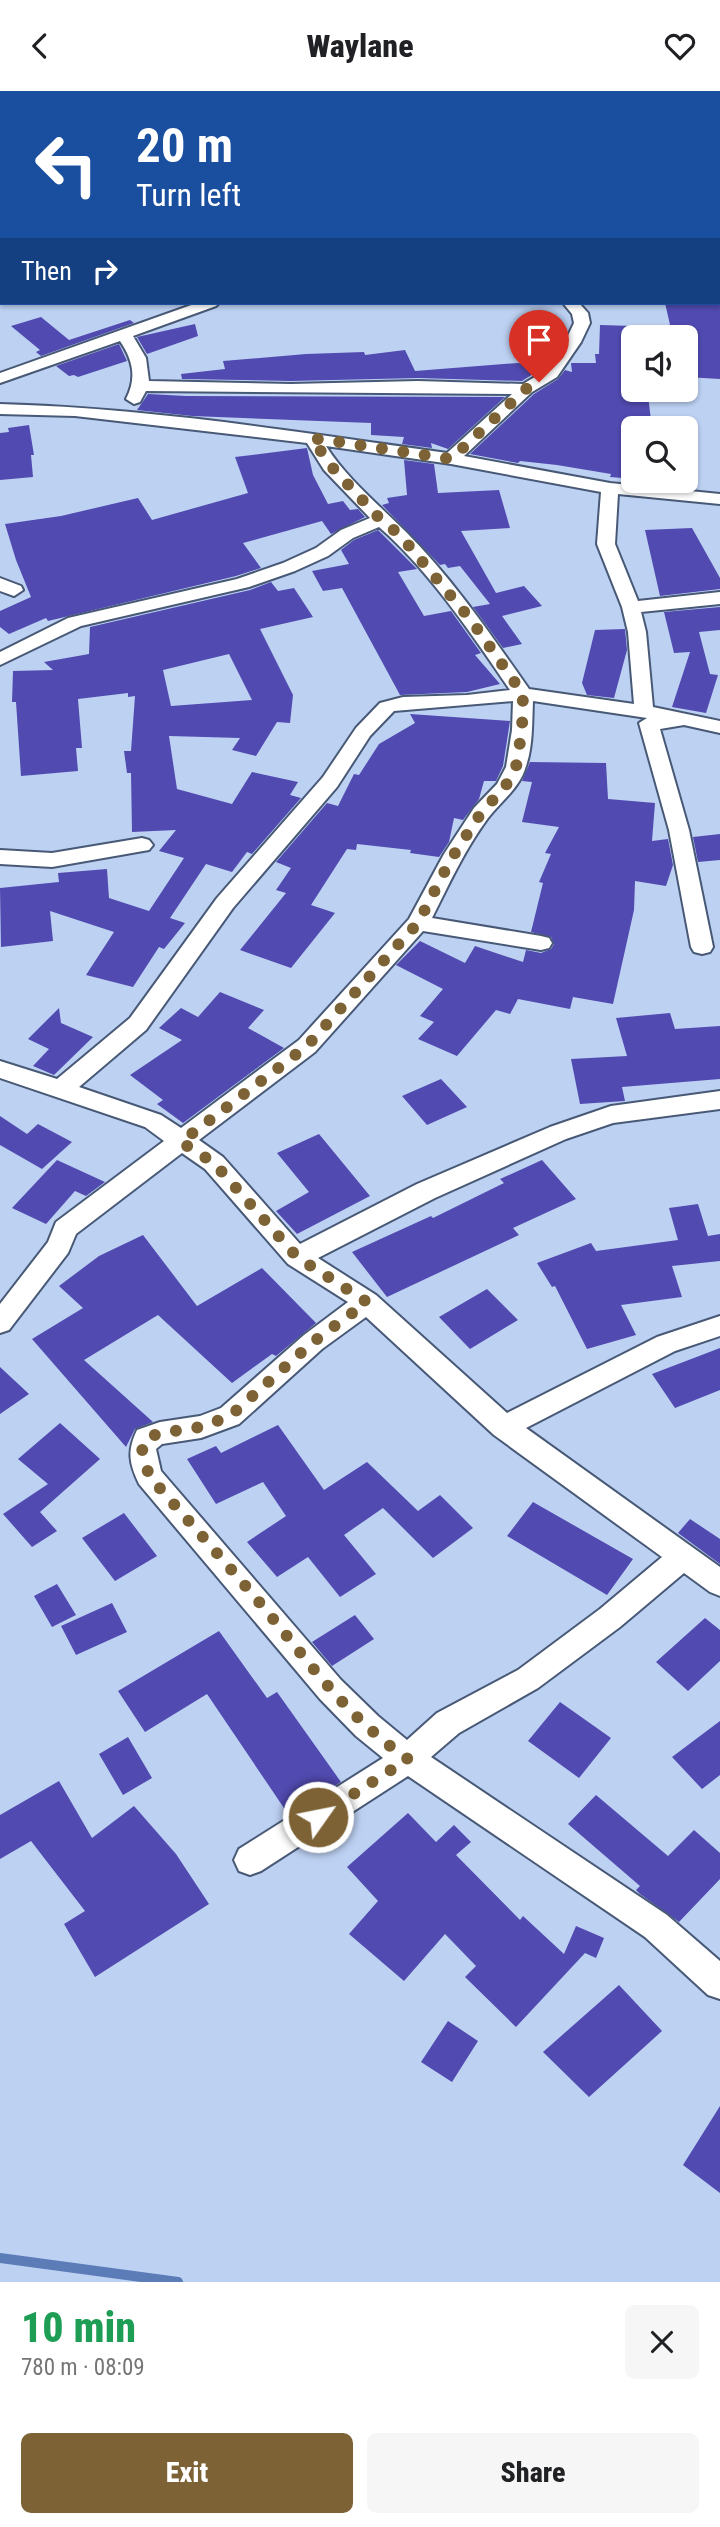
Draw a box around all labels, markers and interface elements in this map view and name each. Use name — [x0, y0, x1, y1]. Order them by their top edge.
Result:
icon: back — [21, 27, 59, 65]
text: Waylane — [306, 27, 414, 65]
icon: heart — [661, 27, 699, 65]
text: 20 m — [136, 117, 233, 174]
icon: left — [21, 119, 112, 210]
text: Turn left — [136, 176, 241, 214]
icon: right — [86, 252, 124, 290]
text: Then — [21, 256, 72, 286]
pin — [509, 310, 569, 382]
icon: arrive — [520, 321, 558, 359]
map controls — [621, 325, 698, 493]
button: sound — [621, 325, 698, 402]
button: search — [621, 416, 698, 493]
position arrow — [281, 1780, 355, 1854]
text: 10 min — [21, 2303, 136, 2352]
button: close — [625, 2305, 699, 2379]
text: 780 m · 08:09 — [21, 2354, 145, 2381]
button: Exit — [21, 2433, 353, 2513]
button: Share — [367, 2433, 699, 2513]

